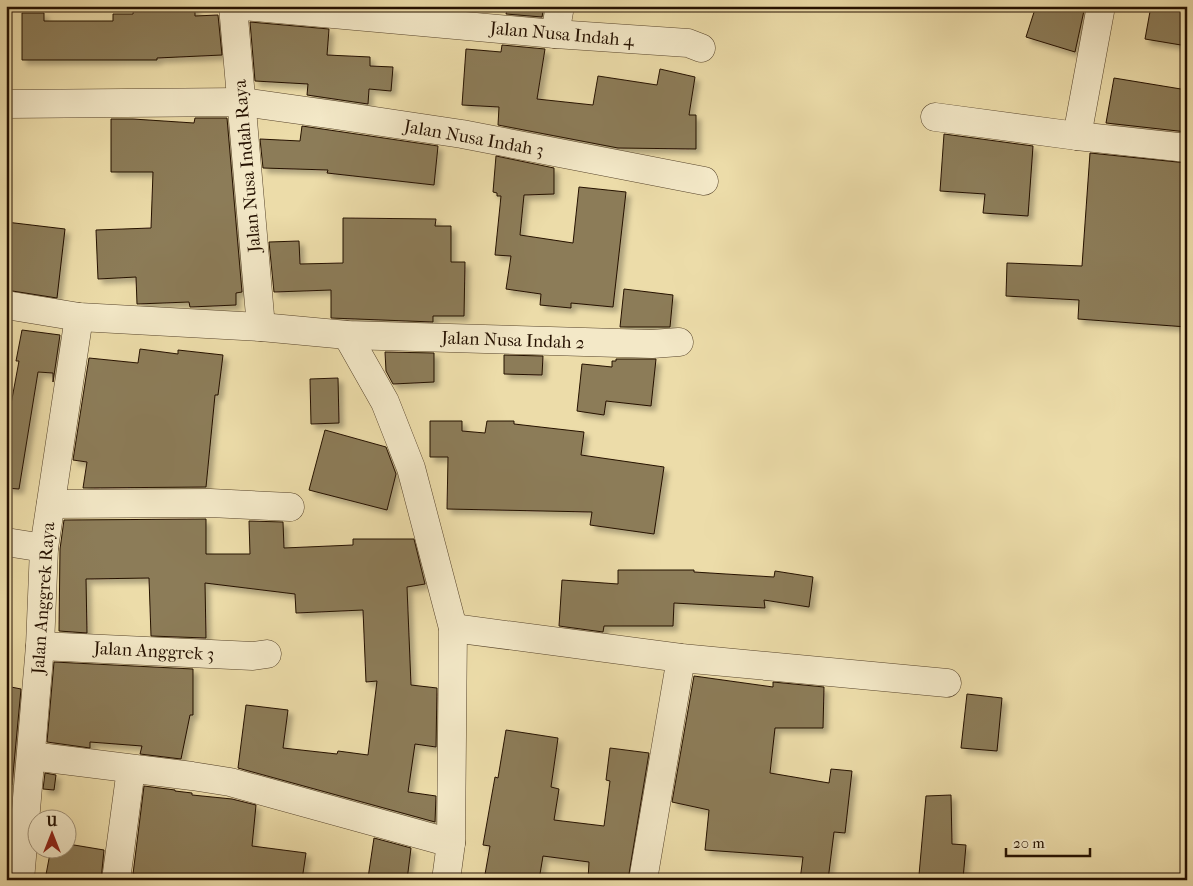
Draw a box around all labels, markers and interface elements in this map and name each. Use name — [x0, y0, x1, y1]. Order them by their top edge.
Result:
street label: Jalan Nusa Indah 4 — [487, 18, 635, 51]
street label: Jalan Nusa Indah Raya — [229, 78, 266, 255]
street label: Jalan Nusa Indah 3 — [400, 116, 545, 161]
street label: Jalan Nusa Indah 2 — [439, 327, 585, 353]
street label: Jalan Anggrek Raya — [28, 521, 59, 677]
street label: Jalan Anggrek 3 — [91, 638, 215, 665]
north arrow — [28, 808, 78, 858]
text: U — [46, 813, 58, 830]
scale bar — [1006, 826, 1089, 858]
text: 20 m — [1013, 834, 1045, 852]

